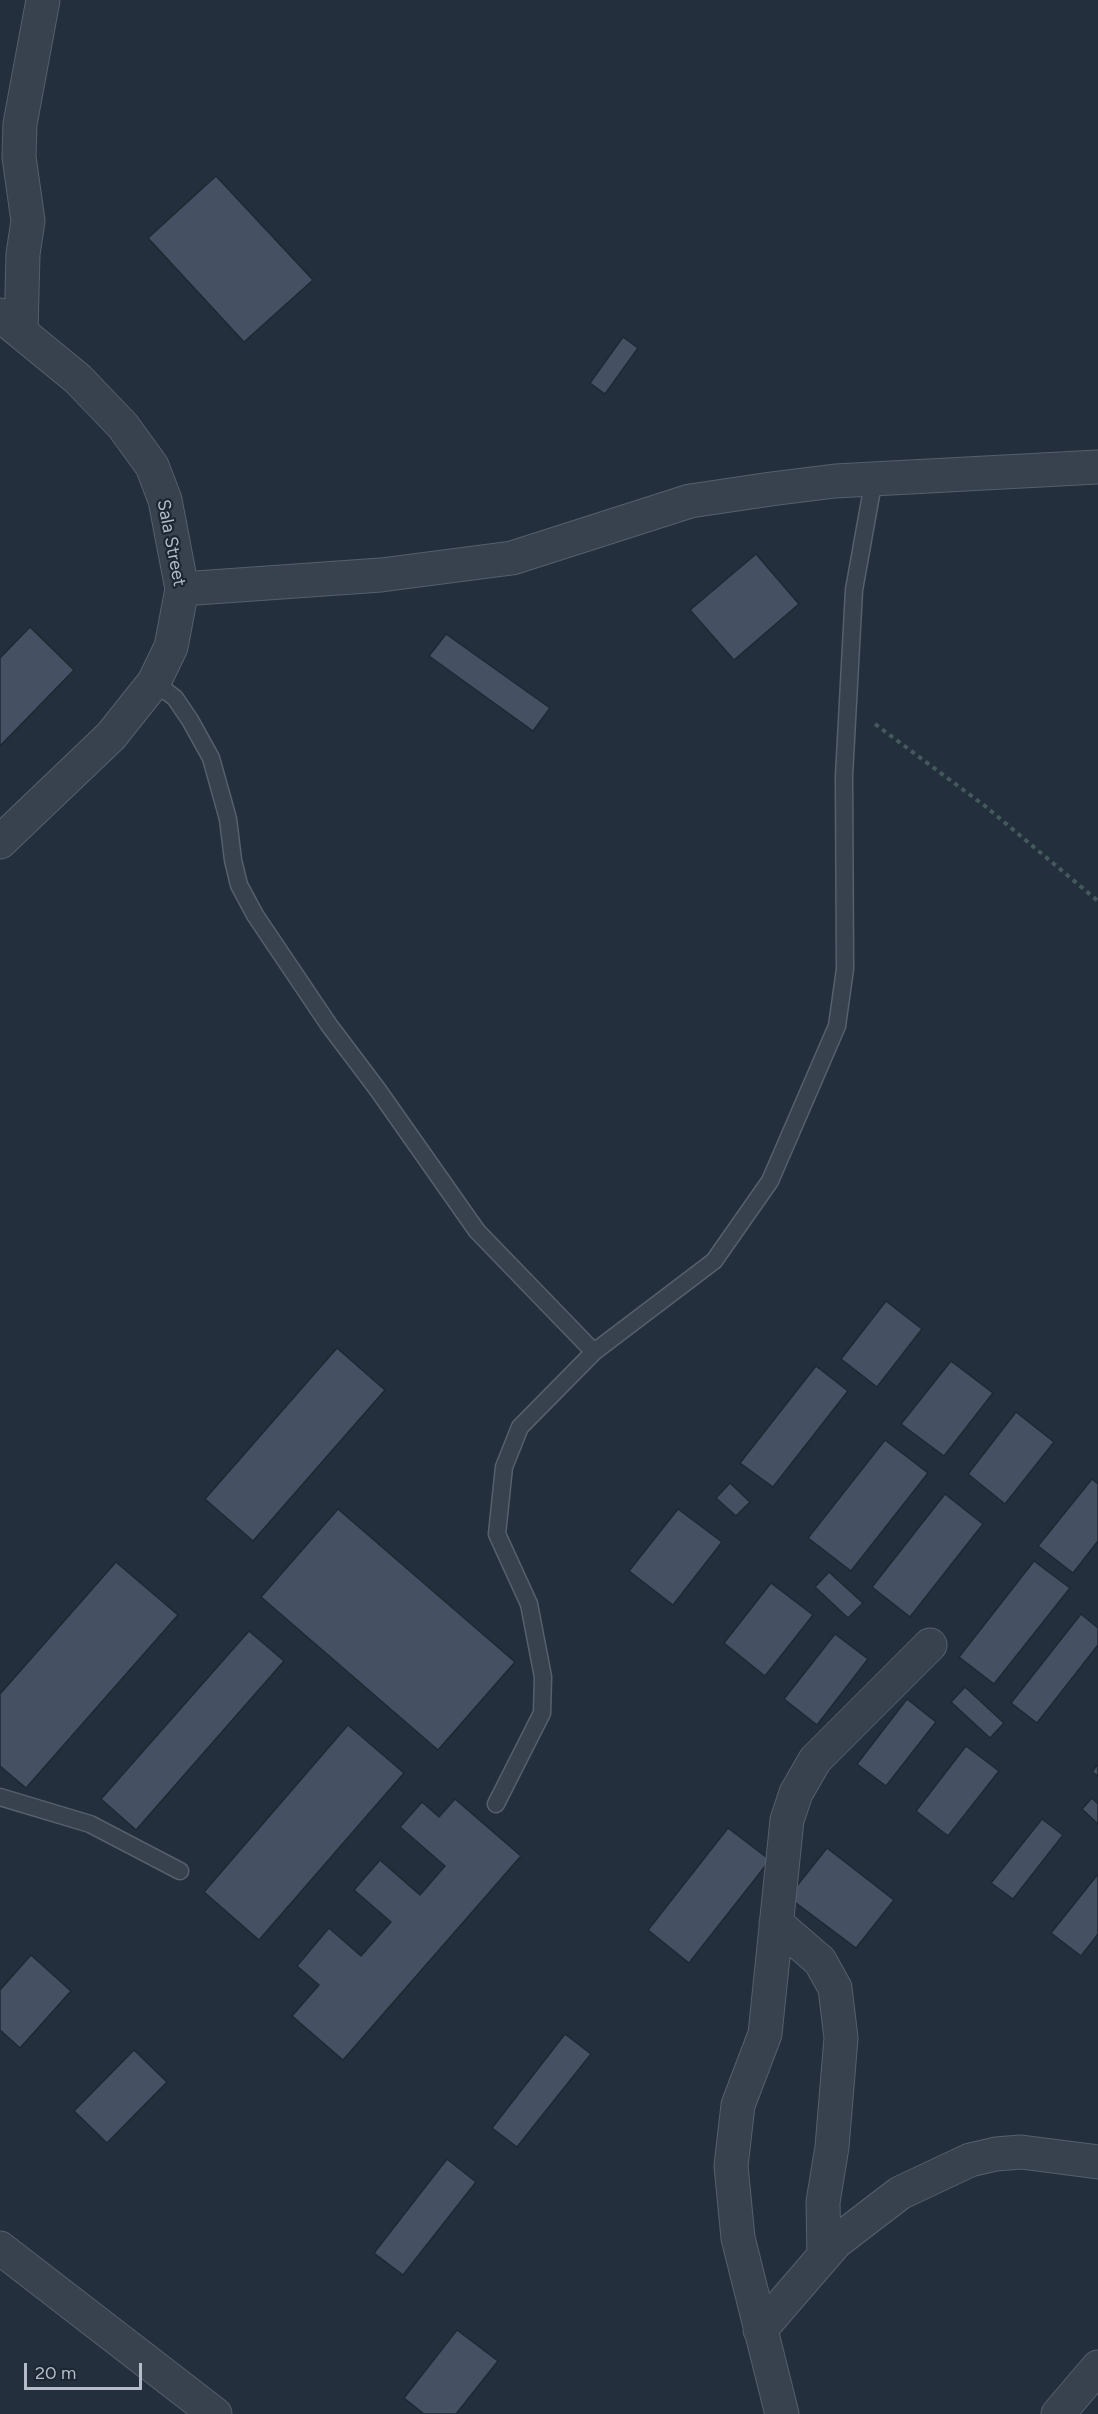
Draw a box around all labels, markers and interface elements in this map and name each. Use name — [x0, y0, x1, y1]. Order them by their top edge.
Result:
street label: Sala Street — [152, 498, 190, 588]
scale bar — [27, 2351, 146, 2389]
text: 20 m — [35, 2362, 76, 2384]

